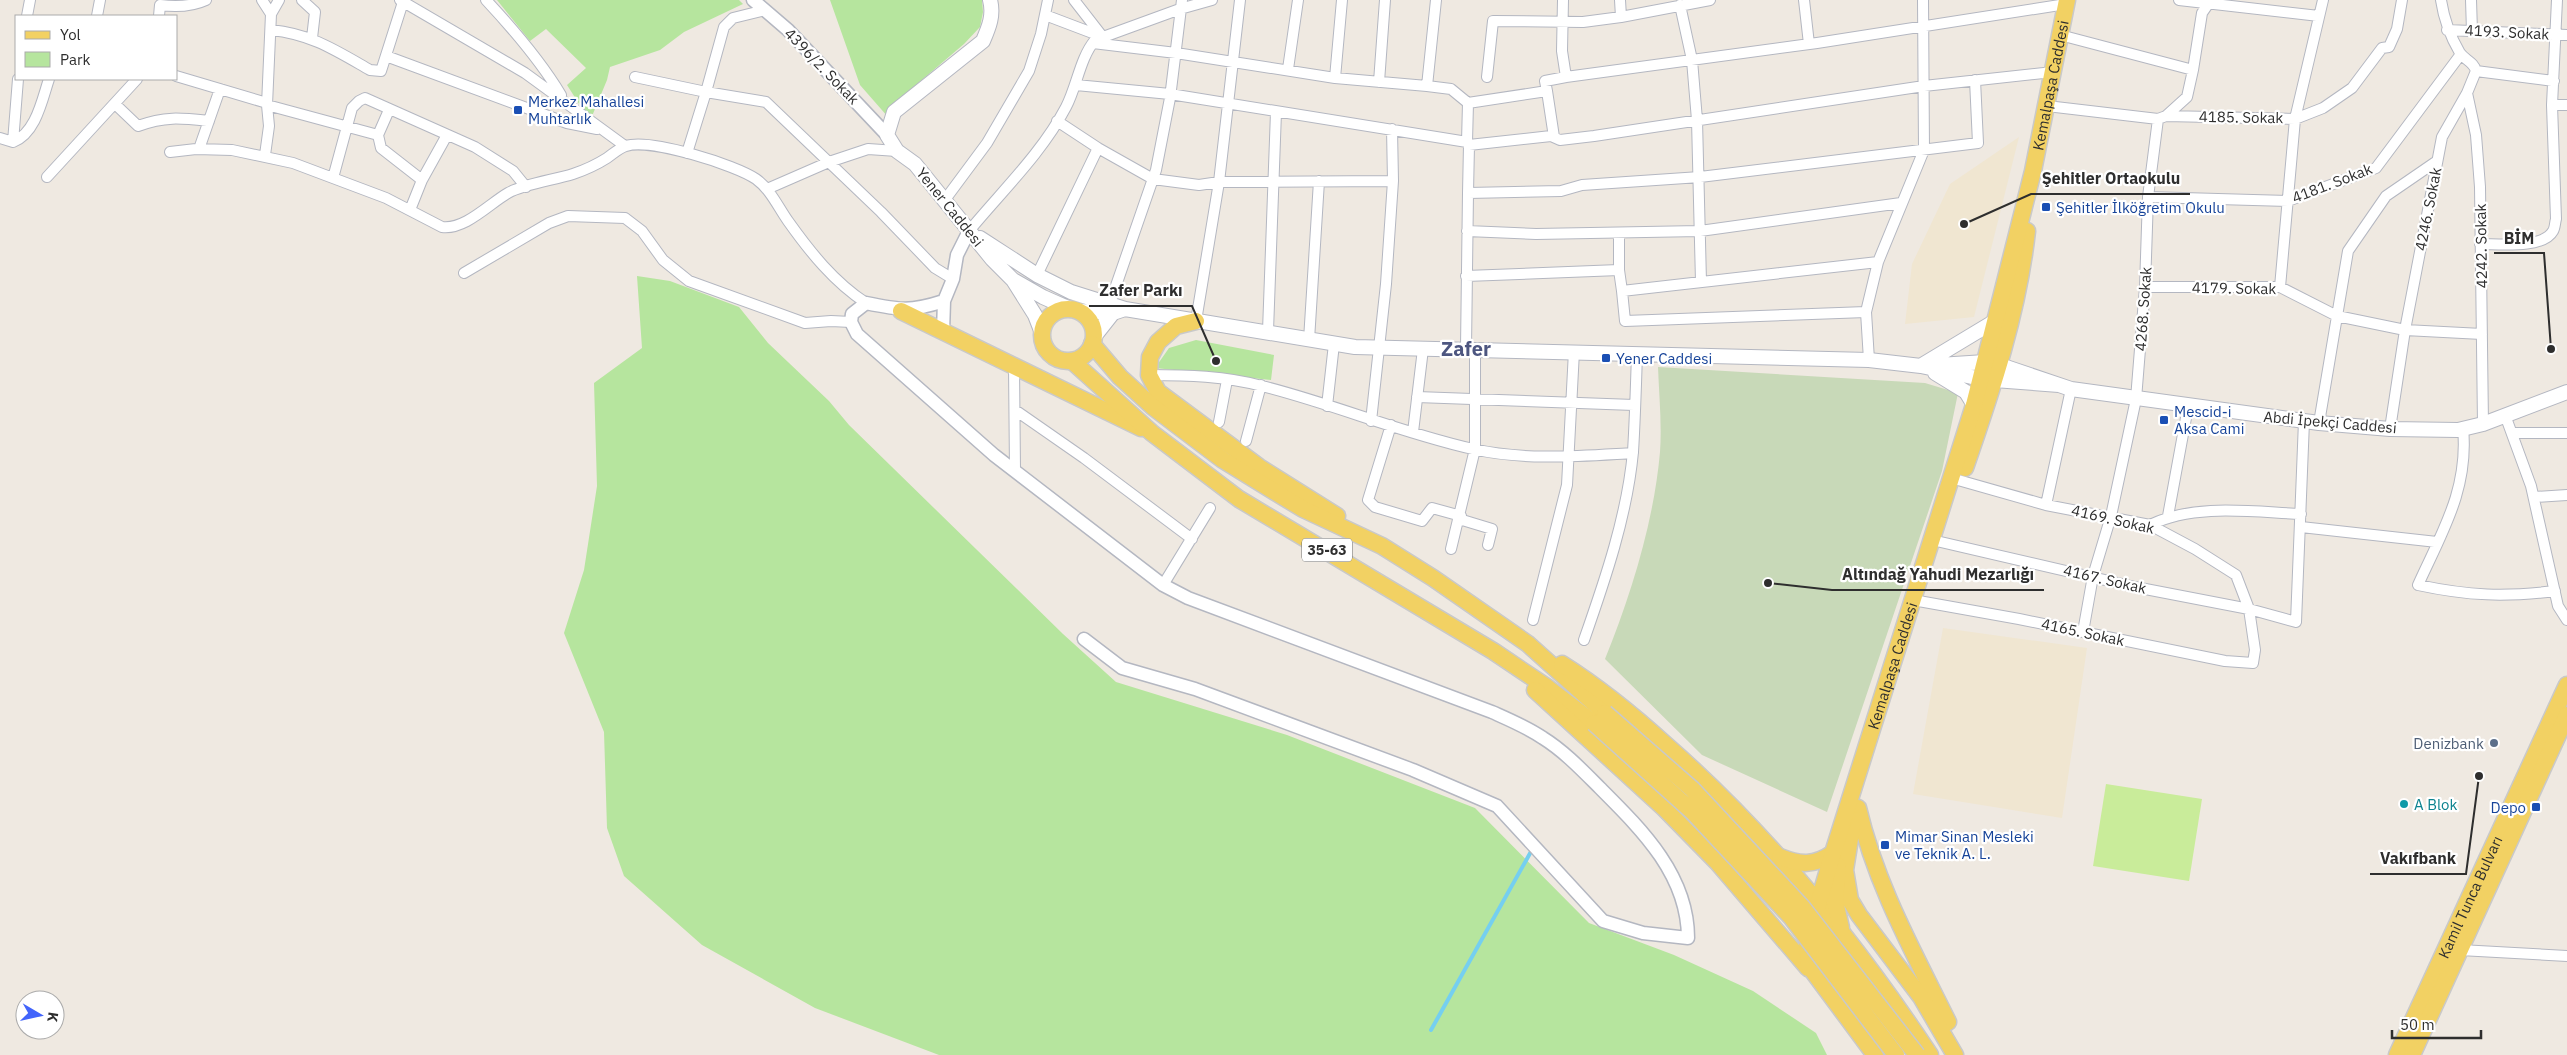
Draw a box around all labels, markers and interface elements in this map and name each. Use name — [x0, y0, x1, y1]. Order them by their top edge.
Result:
legend — [15, 15, 178, 80]
street label: Kemalpaşa Caddesi — [2028, 19, 2072, 152]
street label: 4193. Sokak — [2464, 20, 2550, 44]
street label: 4396/2. Sokak — [781, 24, 863, 108]
text: Yol — [60, 25, 81, 44]
text: Park — [60, 50, 90, 69]
place label: Merkez Mahallesi Muhtarlık — [528, 92, 644, 128]
marker: Merkez Mahallesi Muhtarlık — [512, 104, 524, 116]
street label: 4185. Sokak — [2199, 107, 2283, 127]
street label: 4181. Sokak — [2289, 159, 2375, 207]
callout: Şehitler Ortaokulu — [2031, 163, 2190, 194]
street label: Yener Caddesi — [912, 164, 988, 250]
street label: 4246. Sokak — [2411, 166, 2445, 252]
text: Şehitler Ortaokulu — [2042, 168, 2180, 188]
place label: Şehitler İlköğretim Okulu — [2056, 198, 2225, 217]
marker: Şehitler İlköğretim Okulu — [2040, 201, 2052, 213]
street label: 4242. Sokak — [2471, 204, 2491, 288]
callout: BİM — [2494, 222, 2544, 253]
text: BİM — [2504, 228, 2534, 248]
street label: 4268. Sokak — [2131, 266, 2155, 352]
callout: Zafer Parkı — [1089, 275, 1192, 306]
street label: 4179. Sokak — [2192, 278, 2276, 298]
text: Zafer Parkı — [1099, 280, 1183, 300]
district label: Zafer — [1441, 335, 1491, 362]
place label: Yener Caddesi — [1616, 349, 1712, 368]
marker: Yener Caddesi — [1600, 352, 1612, 364]
place label: Mescid-i Aksa Cami — [2174, 402, 2244, 438]
street label: Abdi İpekçi Caddesi — [2263, 407, 2397, 437]
marker: Mescid-i Aksa Cami — [2158, 414, 2170, 426]
street label: 4169. Sokak — [2070, 500, 2156, 538]
road number: 35-63 — [1302, 538, 1352, 562]
callout: Altındağ Yahudi Mezarlığı — [1832, 559, 2044, 590]
street label: 4167. Sokak — [2062, 560, 2148, 598]
text: Altındağ Yahudi Mezarlığı — [1842, 564, 2034, 584]
street label: Kemalpaşa Caddesi — [1863, 600, 1921, 732]
street label: 4165. Sokak — [2040, 614, 2126, 650]
place label: Denizbank — [2413, 734, 2484, 753]
marker: Denizbank — [2488, 737, 2500, 749]
place label: A Blok — [2414, 795, 2457, 814]
marker: A Blok — [2398, 798, 2410, 810]
place label: Depo — [2491, 798, 2526, 817]
marker: Depo — [2530, 801, 2542, 813]
place label: Mimar Sinan Mesleki ve Teknik A. L. — [1895, 827, 2034, 863]
street label: Kamil Tunca Bulvarı — [2433, 833, 2506, 961]
marker: Mimar Sinan Mesleki ve Teknik A. L. — [1879, 839, 1891, 851]
callout: Vakıfbank — [2370, 843, 2466, 874]
text: Vakıfbank — [2380, 848, 2457, 868]
north arrow — [15, 990, 65, 1040]
scale bar — [2392, 1008, 2481, 1040]
text: K — [43, 1011, 62, 1024]
text: 50 m — [2400, 1015, 2435, 1034]

